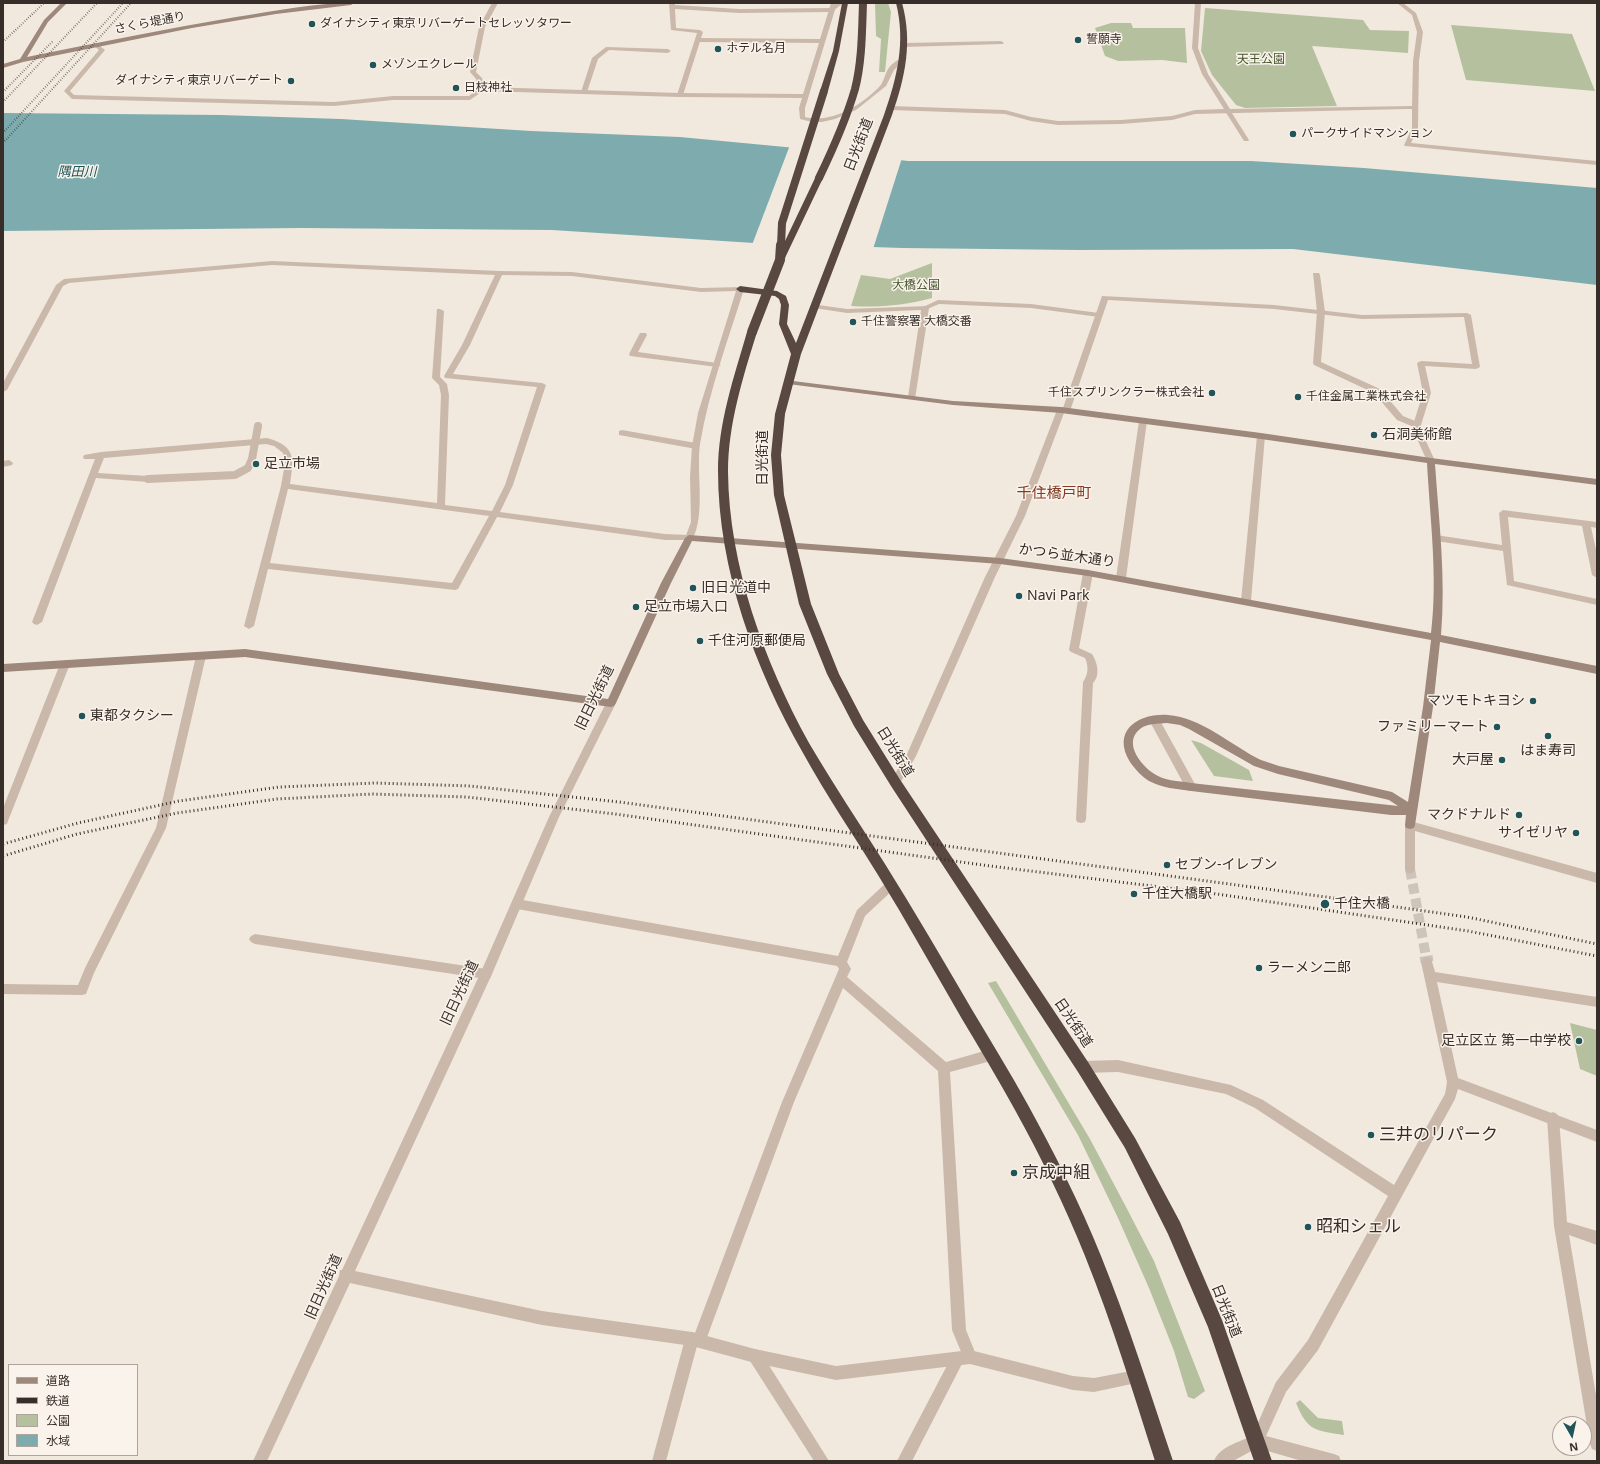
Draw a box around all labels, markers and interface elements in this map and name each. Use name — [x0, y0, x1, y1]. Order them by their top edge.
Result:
street label: さくら堤通り — [113, 9, 187, 37]
place label: ダイナシティ東京リバーゲートセレッソタワー — [320, 17, 572, 31]
marker: ダイナシティ東京リバーゲートセレッソタワー — [307, 19, 317, 29]
place label: 誓願寺 — [1086, 33, 1122, 47]
marker: 誓願寺 — [1073, 35, 1083, 45]
place label: ホテル名月 — [726, 42, 786, 56]
marker: ホテル名月 — [713, 44, 723, 54]
park label: 天王公園 — [1237, 53, 1285, 67]
place label: メゾンエクレール — [381, 58, 477, 72]
marker: メゾンエクレール — [368, 60, 378, 70]
place label: ダイナシティ東京リバーゲート — [115, 74, 283, 88]
marker: ダイナシティ東京リバーゲート — [286, 76, 296, 86]
place label: 日枝神社 — [464, 81, 512, 95]
marker: 日枝神社 — [451, 83, 461, 93]
street label: 日光街道 — [841, 116, 877, 174]
place label: パークサイドマンション — [1301, 127, 1433, 141]
marker: パークサイドマンション — [1288, 129, 1298, 139]
water label: 隅田川 — [58, 164, 96, 180]
park label: 大橋公園 — [892, 279, 940, 293]
place label: 千住警察署 大橋交番 — [861, 315, 972, 329]
marker: 千住警察署 大橋交番 — [848, 317, 858, 327]
place label: 千住スプリンクラー株式会社 — [1048, 386, 1204, 400]
marker: 千住スプリンクラー株式会社 — [1207, 388, 1217, 398]
place label: 千住金属工業株式会社 — [1306, 390, 1426, 404]
marker: 千住金属工業株式会社 — [1293, 392, 1303, 402]
place label: 石洞美術館 — [1382, 427, 1452, 443]
street label: 日光街道 — [755, 430, 771, 486]
marker: 石洞美術館 — [1369, 430, 1379, 440]
place label: 足立市場 — [264, 456, 320, 472]
marker: 足立市場 — [251, 459, 261, 469]
district label: 千住橋戸町 — [1017, 485, 1091, 503]
street label: かつら並木通り — [1017, 541, 1117, 571]
place label: 旧日光道中 — [701, 580, 771, 596]
marker: 旧日光道中 — [688, 583, 698, 593]
place label: Navi Park — [1027, 588, 1089, 604]
marker: Navi Park — [1014, 591, 1024, 601]
place label: 足立市場入口 — [644, 599, 728, 615]
marker: 足立市場入口 — [631, 602, 641, 612]
place label: 千住河原郵便局 — [708, 633, 806, 649]
marker: 千住河原郵便局 — [695, 636, 705, 646]
street label: 旧日光街道 — [572, 663, 618, 733]
place label: マツモトキヨシ — [1427, 693, 1525, 709]
marker: マツモトキヨシ — [1528, 696, 1538, 706]
place label: 東都タクシー — [90, 708, 174, 724]
marker: 東都タクシー — [77, 711, 87, 721]
place label: ファミリーマート — [1377, 719, 1489, 735]
marker: ファミリーマート — [1492, 722, 1502, 732]
street label: 日光街道 — [873, 724, 917, 780]
marker: はま寿司 — [1543, 731, 1553, 741]
place label: はま寿司 — [1520, 743, 1576, 759]
place label: 大戸屋 — [1452, 752, 1494, 768]
marker: 大戸屋 — [1497, 755, 1507, 765]
place label: マクドナルド — [1427, 807, 1511, 823]
marker: マクドナルド — [1514, 810, 1524, 820]
place label: サイゼリヤ — [1498, 825, 1568, 841]
marker: サイゼリヤ — [1571, 828, 1581, 838]
place label: セブン-イレブン — [1175, 857, 1278, 873]
marker: セブン-イレブン — [1162, 860, 1172, 870]
place label: 千住大橋駅 — [1142, 886, 1212, 902]
marker: 千住大橋駅 — [1129, 889, 1139, 899]
place label: 千住大橋 — [1334, 896, 1390, 912]
marker: 千住大橋 — [1319, 898, 1331, 910]
street label: 旧日光街道 — [438, 958, 482, 1028]
place label: ラーメン二郎 — [1267, 960, 1351, 976]
marker: ラーメン二郎 — [1254, 963, 1264, 973]
street label: 日光街道 — [1050, 995, 1096, 1051]
place label: 足立区立 第一中学校 — [1441, 1033, 1571, 1049]
marker: 足立区立 第一中学校 — [1574, 1036, 1584, 1046]
place label: 三井のリパーク — [1379, 1125, 1498, 1145]
marker: 三井のリパーク — [1366, 1130, 1376, 1140]
place label: 京成中組 — [1022, 1163, 1090, 1183]
marker: 京成中組 — [1009, 1168, 1019, 1178]
place label: 昭和シェル — [1316, 1217, 1401, 1237]
marker: 昭和シェル — [1303, 1222, 1313, 1232]
street label: 旧日光街道 — [302, 1252, 346, 1322]
street label: 日光街道 — [1208, 1282, 1244, 1340]
legend — [8, 1364, 138, 1456]
text: 道路 — [46, 1372, 70, 1389]
text: 鉄道 — [46, 1392, 70, 1409]
text: 公園 — [46, 1412, 70, 1429]
north arrow — [1552, 1416, 1592, 1456]
text: 水域 — [46, 1432, 70, 1449]
text: N — [1568, 1439, 1579, 1455]

